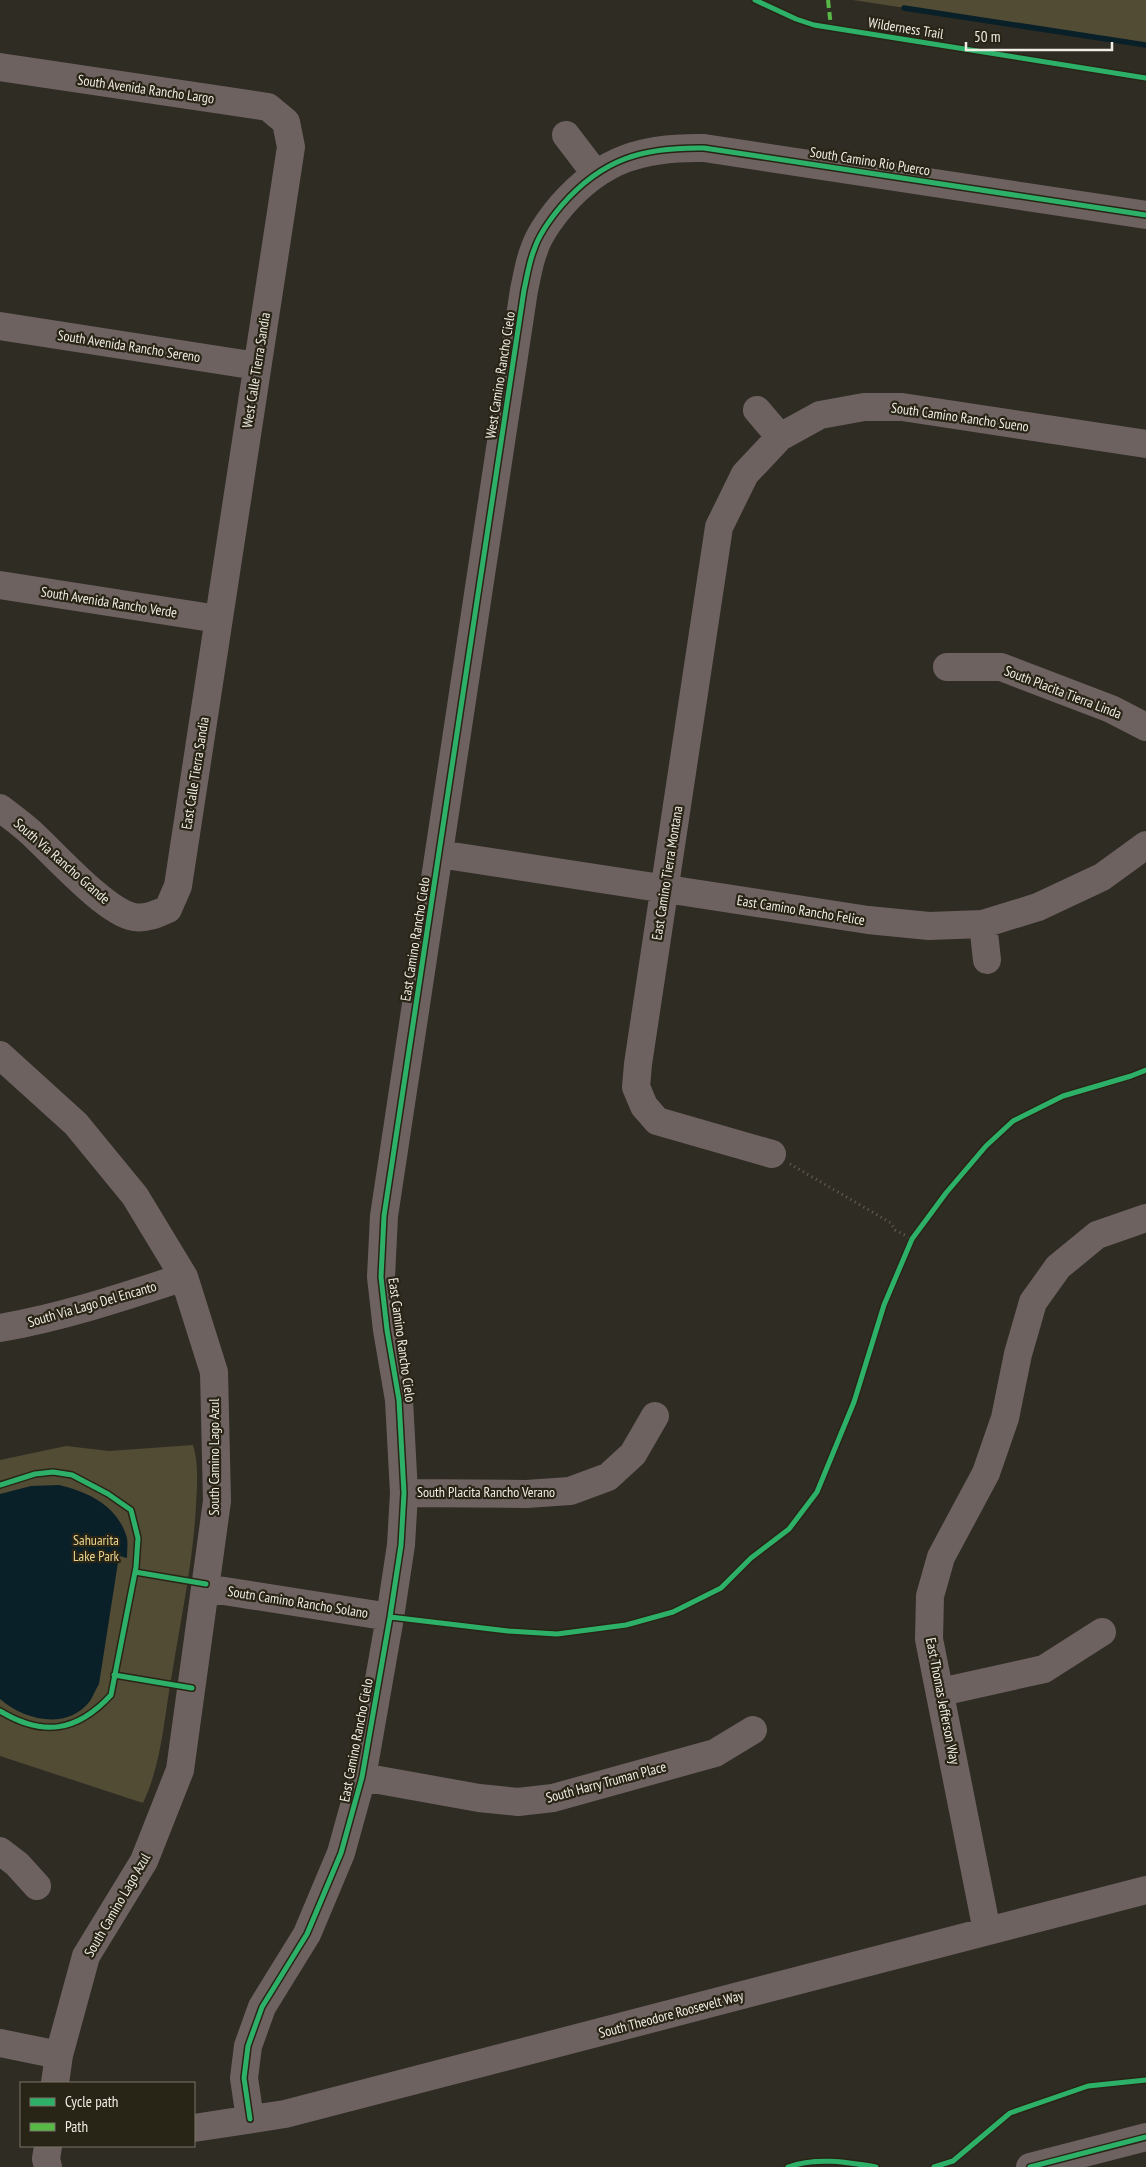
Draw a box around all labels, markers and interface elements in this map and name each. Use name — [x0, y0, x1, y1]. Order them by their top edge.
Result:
street label: Wilderness Trail — [867, 13, 946, 43]
scale bar — [966, 20, 1112, 52]
text: 50 m — [974, 27, 1000, 46]
street label: South Avenida Rancho Largo — [77, 71, 215, 107]
street label: South Camino Rio Puerco — [809, 143, 931, 179]
street label: West Camino Rancho Cielo — [481, 310, 519, 440]
street label: West Calle Tierra Sandia — [238, 311, 274, 429]
street label: South Avenida Rancho Sereno — [56, 326, 202, 366]
street label: South Camino Rancho Sueno — [890, 398, 1030, 436]
street label: South Avenida Rancho Verde — [40, 582, 179, 622]
street label: South Placita Tierra Linda — [1002, 661, 1124, 723]
street label: East Calle Tierra Sandia — [177, 715, 213, 831]
street label: East Camino Tierra Montana — [648, 805, 686, 941]
street label: South Via Rancho Grande — [10, 814, 114, 908]
street label: East Camino Rancho Cielo — [396, 876, 434, 1002]
street label: East Camino Rancho Felice — [736, 891, 866, 929]
street label: South Via Lago Del Encanto — [26, 1277, 158, 1331]
street label: East Camino Rancho Cielo — [384, 1277, 420, 1403]
street label: South Camino Lago Azul — [205, 1398, 223, 1515]
street label: South Placita Rancho Verano — [417, 1483, 555, 1501]
park label: Sahuarita Lake Park — [73, 1531, 120, 1565]
street label: Soutn Camino Rancho Solano — [226, 1582, 370, 1622]
street label: East Thomas Jefferson Way — [922, 1636, 964, 1767]
street label: East Camino Rancho Cielo — [335, 1677, 377, 1803]
street label: South Harry Truman Place — [544, 1757, 668, 1807]
street label: South Camino Lago Azul — [80, 1849, 154, 1960]
street label: South Theodore Roosevelt Way — [597, 1986, 746, 2042]
legend — [20, 2082, 195, 2147]
text: Cycle path — [65, 2092, 118, 2111]
text: Path — [65, 2117, 88, 2136]

